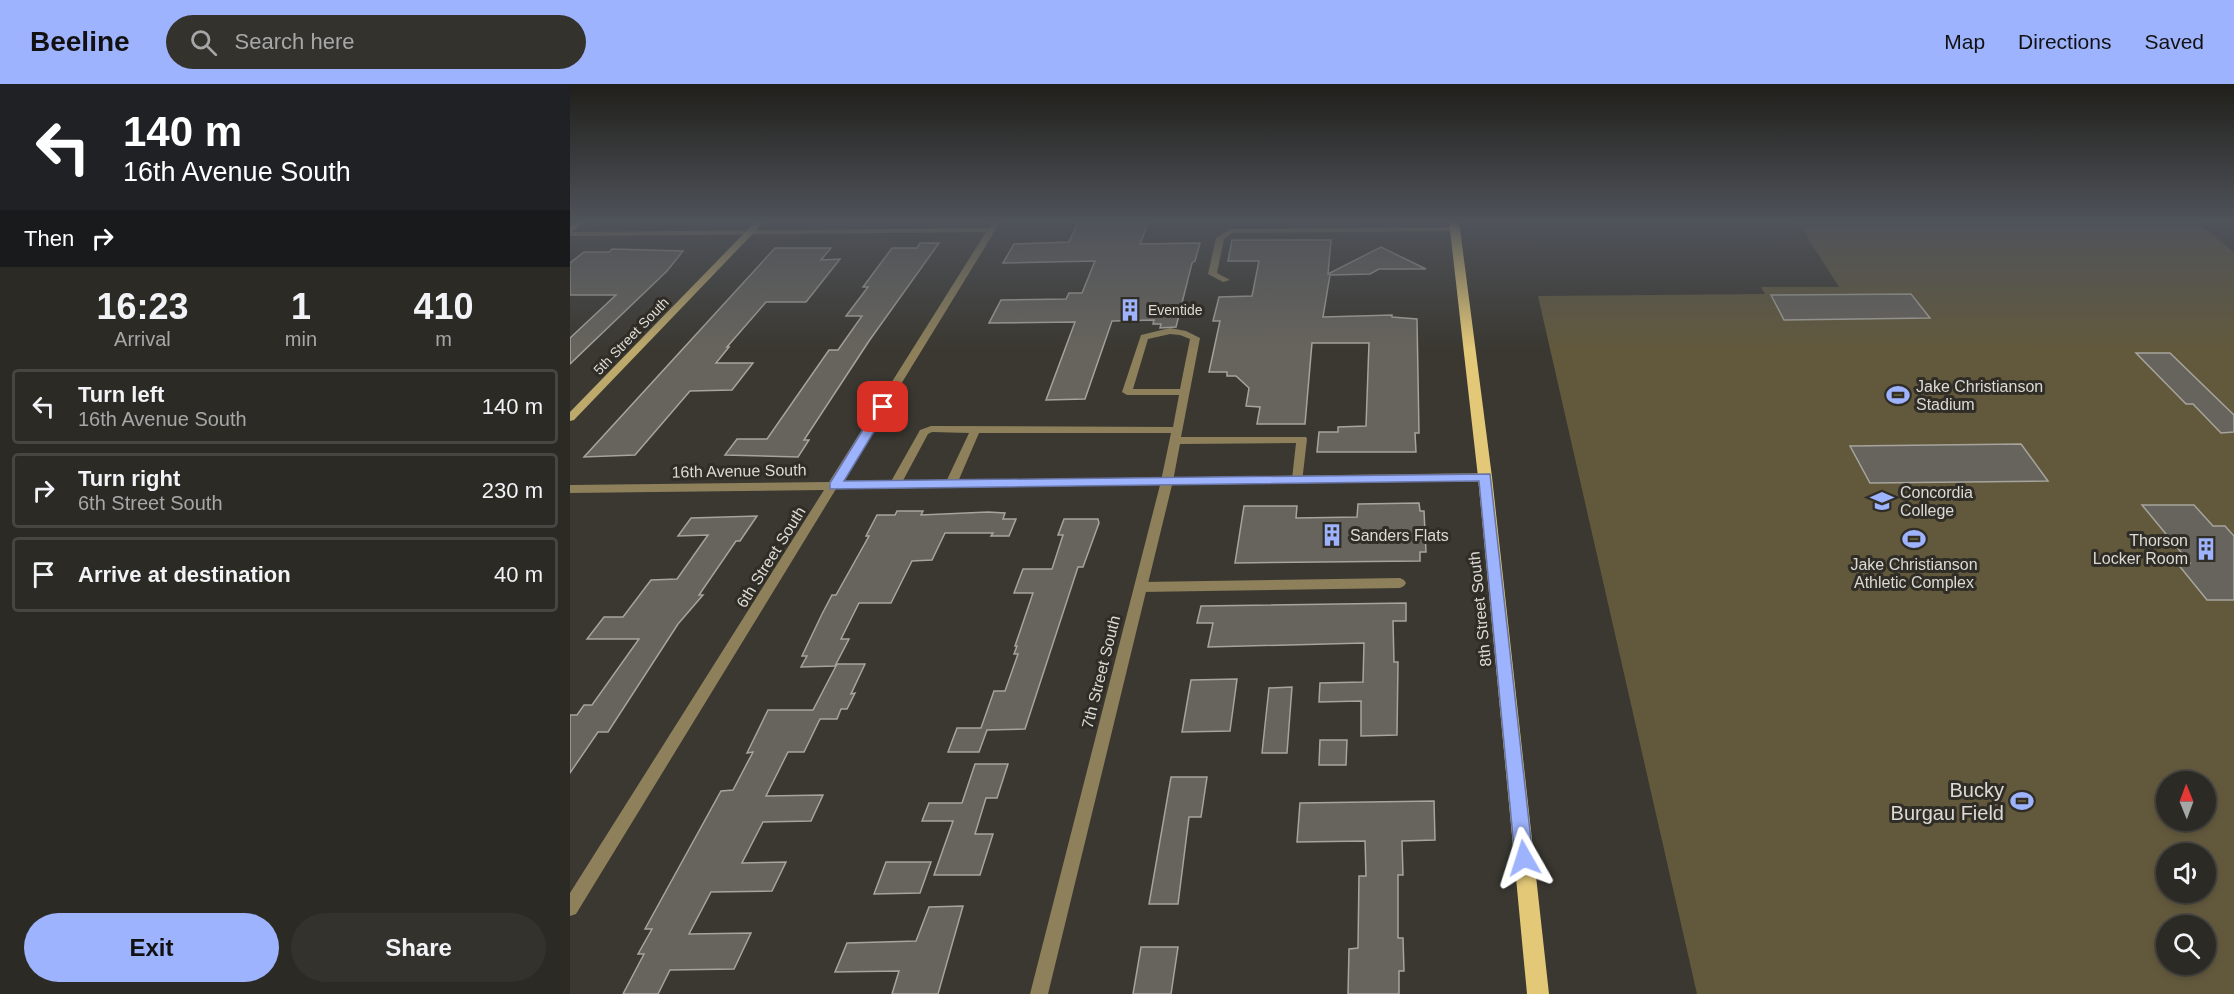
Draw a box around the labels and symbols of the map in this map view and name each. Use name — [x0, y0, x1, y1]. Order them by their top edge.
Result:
street label: 5th Street South — [590, 294, 672, 378]
building icon: Eventide — [1117, 297, 1143, 323]
place label: Eventide — [1148, 302, 1203, 318]
place label: Jake Christianson Stadium — [1916, 378, 2043, 413]
pin — [857, 381, 908, 432]
sports icon: Jake Christianson Stadium — [1885, 382, 1911, 408]
street label: 16th Avenue South — [671, 461, 807, 481]
place label: Concordia College — [1900, 484, 1973, 519]
school or university icon: Concordia College — [1869, 488, 1895, 514]
street label: 6th Street South — [733, 503, 809, 611]
building icon: Sanders Flats — [1319, 522, 1345, 548]
sports icon: Jake Christianson Athletic Complex — [1901, 526, 1927, 552]
place label: Sanders Flats — [1350, 527, 1449, 544]
place label: Thorson Locker Room — [2093, 532, 2188, 567]
building icon: Thorson Locker Room — [2193, 536, 2219, 562]
street label: 8th Street South — [1466, 551, 1494, 667]
place label: Jake Christianson Athletic Complex — [1850, 556, 1978, 591]
street label: 7th Street South — [1079, 614, 1123, 730]
north arrow — [2156, 771, 2216, 831]
place label: Bucky Burgau Field — [1891, 779, 2004, 824]
sports icon: Bucky Burgau Field — [2009, 788, 2035, 814]
position arrow — [1492, 826, 1556, 890]

